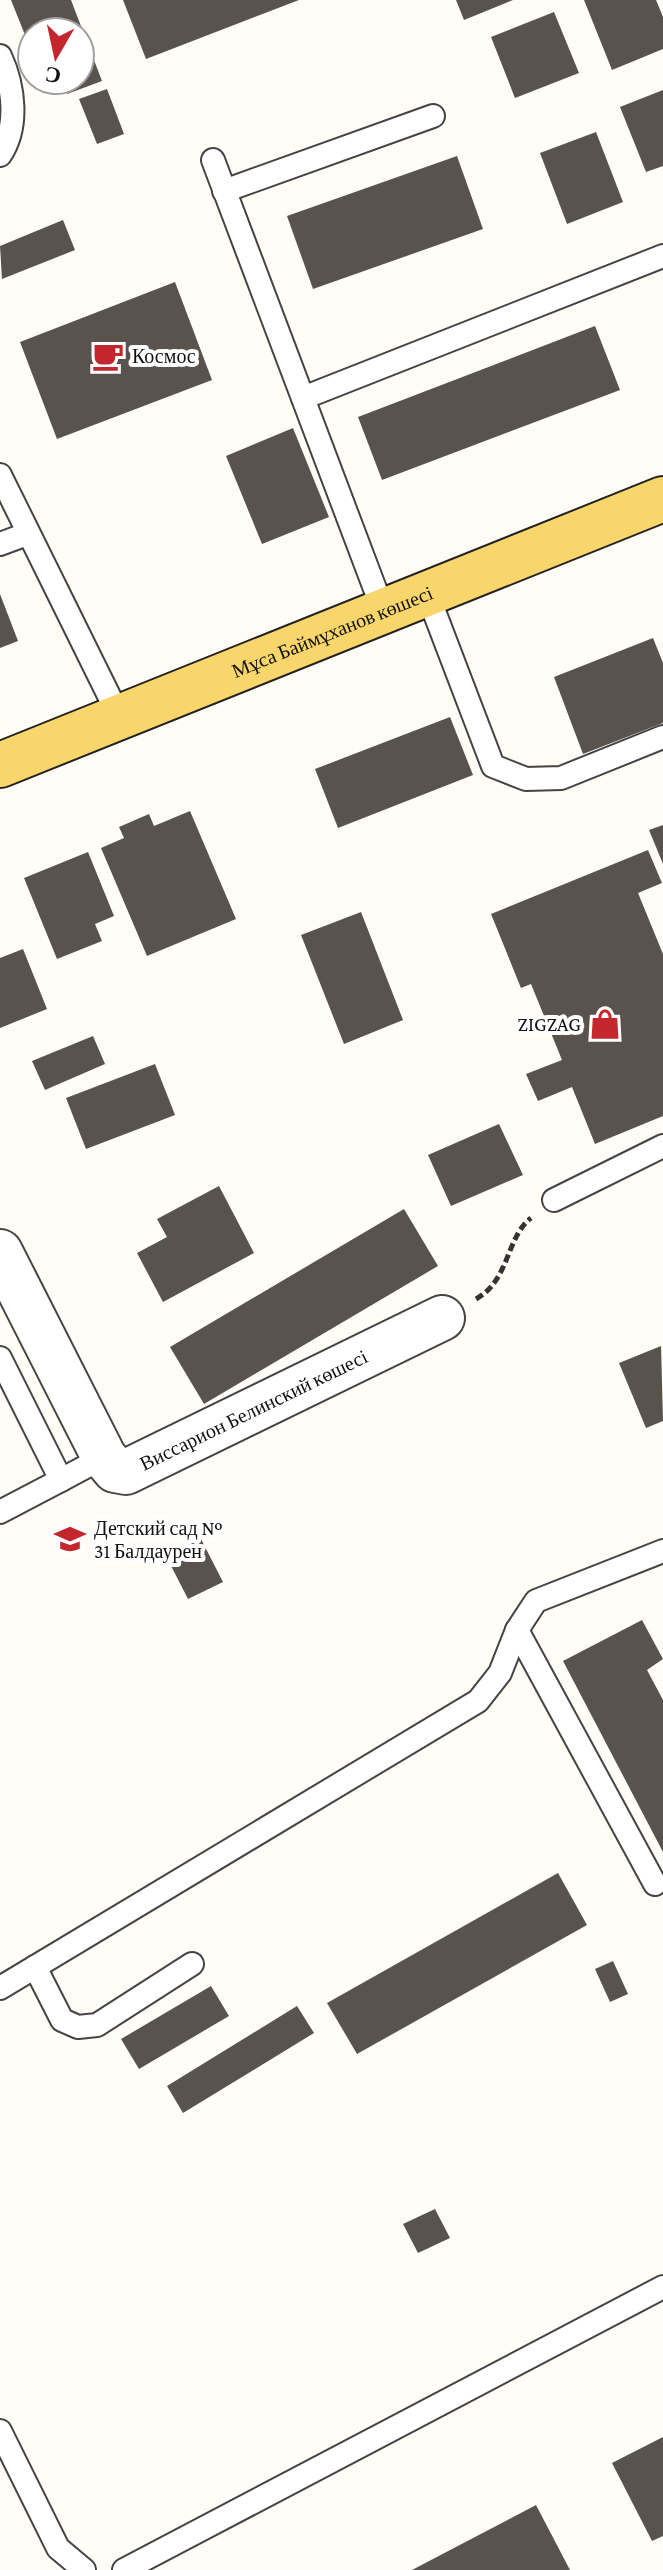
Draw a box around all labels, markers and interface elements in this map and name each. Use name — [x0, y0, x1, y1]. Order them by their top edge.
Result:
north arrow — [16, 16, 96, 96]
text: С — [43, 62, 63, 89]
cafe icon: Космос — [91, 339, 125, 373]
place label: Космос — [132, 345, 196, 367]
street label: Мұса Баймұханов көшесі — [228, 581, 436, 682]
shop icon: ZIGZAG — [588, 1007, 622, 1041]
place label: ZIGZAG — [518, 1013, 581, 1035]
street label: Виссарион Белинский көшесі — [136, 1345, 371, 1475]
place label: Детский сад № 31 Балдаурен — [94, 1517, 222, 1563]
school or university icon: Детский сад № 31 Балдаурен — [53, 1522, 87, 1556]

